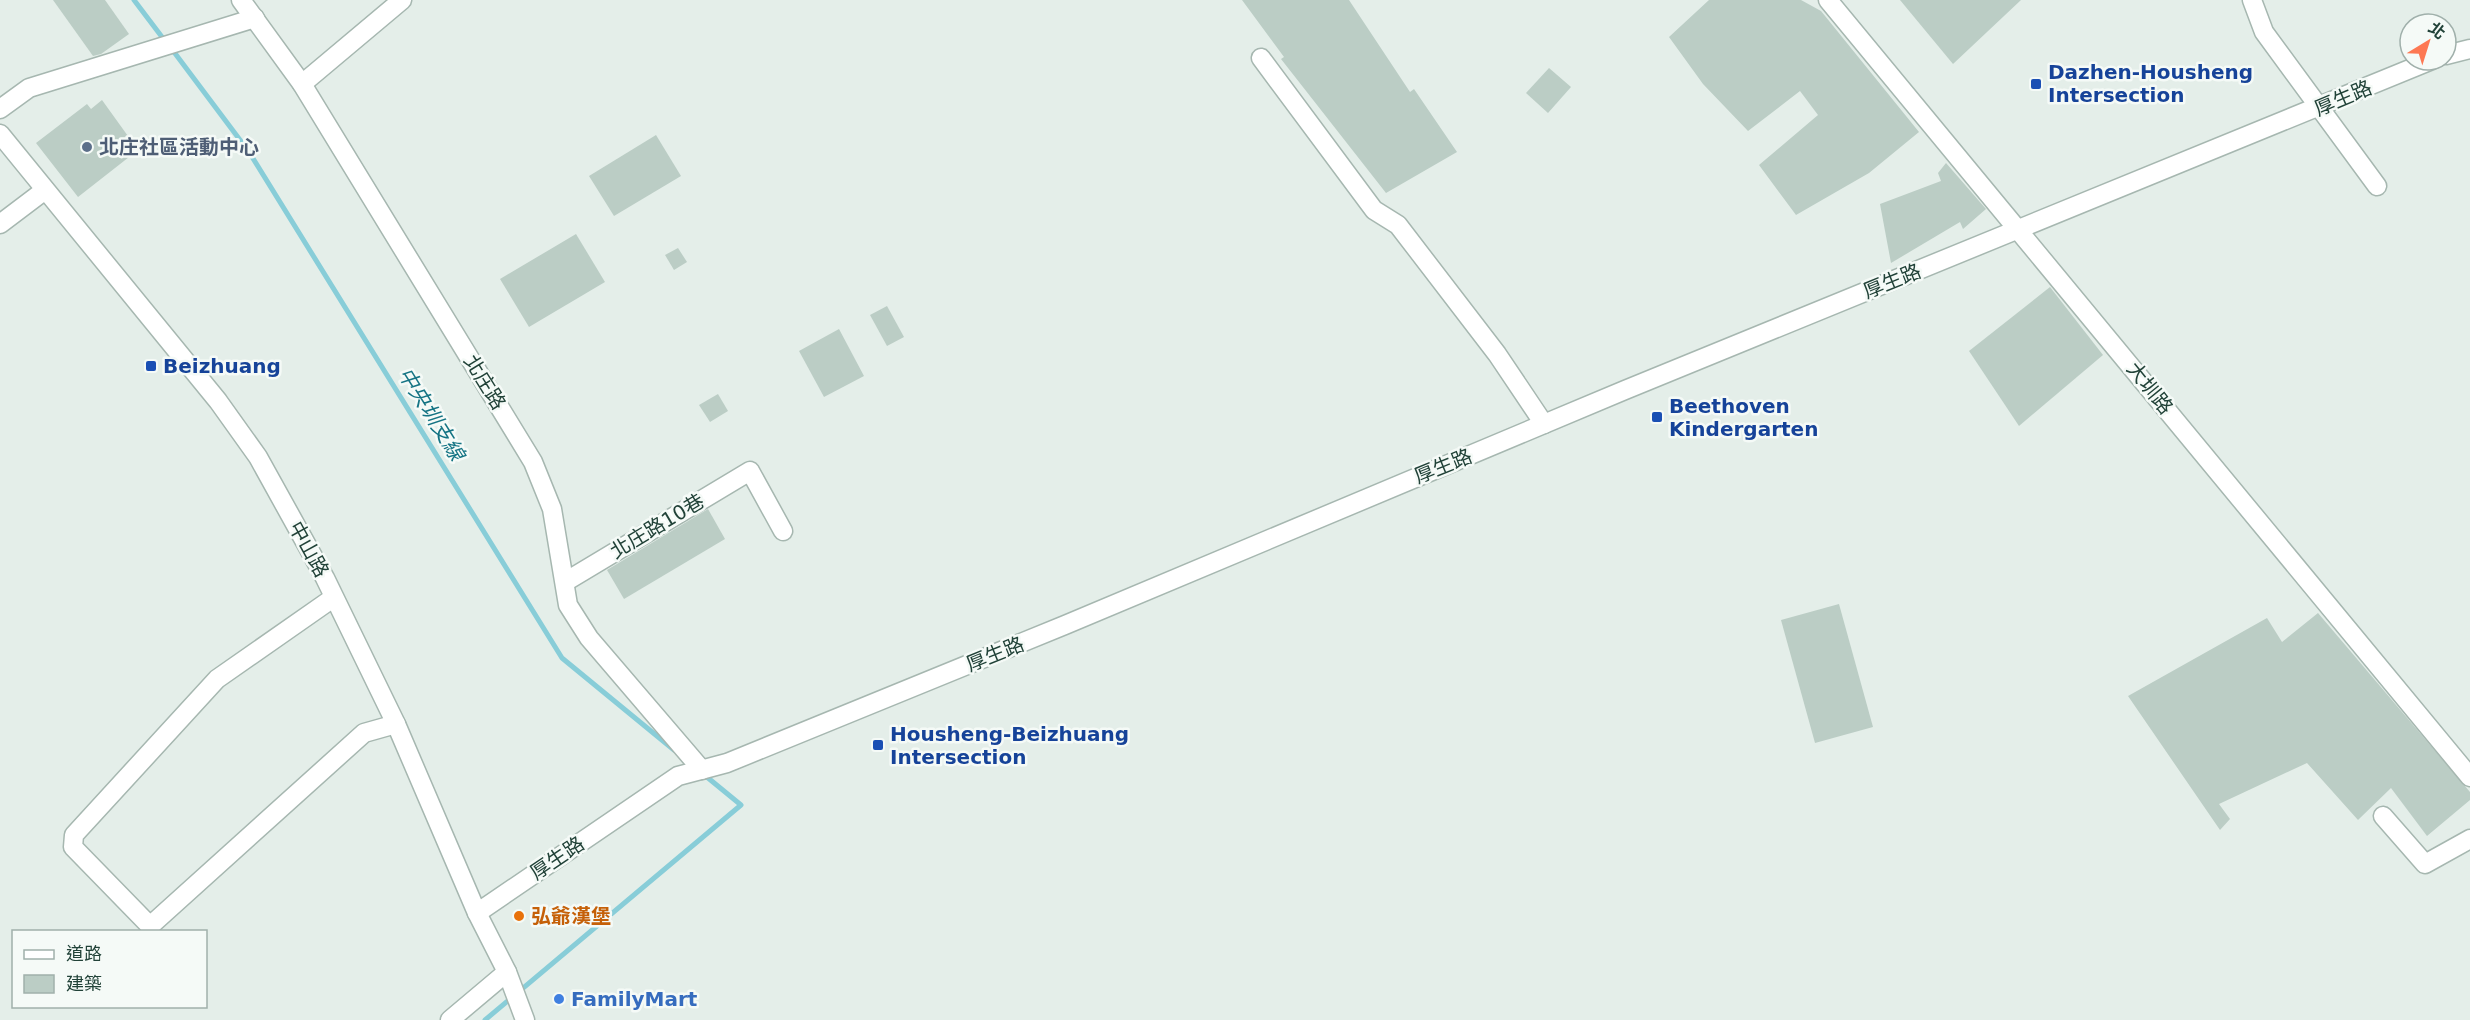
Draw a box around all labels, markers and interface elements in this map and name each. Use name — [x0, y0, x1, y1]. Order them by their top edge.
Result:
north arrow — [2398, 12, 2458, 72]
text: 北 — [2425, 18, 2449, 43]
place label: Dazhen-Housheng Intersection — [2048, 60, 2253, 107]
street label: 厚生路 — [2311, 75, 2375, 121]
marker: Dazhen-Housheng Intersection — [2029, 77, 2043, 91]
place label: 北庄社區活動中心 — [99, 135, 259, 159]
marker: 北庄社區活動中心 — [80, 140, 94, 154]
street label: 厚生路 — [1860, 259, 1924, 303]
street label: 北庄路 — [459, 350, 511, 414]
place label: Beizhuang — [163, 354, 281, 378]
street label: 大圳路 — [2122, 357, 2178, 419]
marker: Beizhuang — [144, 359, 158, 373]
water label: 中央圳支線 — [393, 363, 470, 467]
place label: Beethoven Kindergarten — [1669, 394, 1818, 441]
marker: Beethoven Kindergarten — [1650, 410, 1664, 424]
street label: 厚生路 — [1411, 444, 1475, 488]
street label: 北庄路10巷 — [606, 489, 708, 563]
street label: 中山路 — [284, 517, 334, 581]
street label: 厚生路 — [963, 632, 1027, 676]
place label: Housheng-Beizhuang Intersection — [890, 722, 1129, 769]
marker: Housheng-Beizhuang Intersection — [871, 738, 885, 752]
street label: 厚生路 — [525, 831, 589, 885]
place label: 弘爺漢堡 — [531, 904, 611, 928]
marker: 弘爺漢堡 — [512, 909, 526, 923]
legend — [12, 930, 207, 1008]
text: 道路 — [66, 943, 102, 964]
text: 建築 — [66, 973, 102, 994]
place label: FamilyMart — [571, 987, 698, 1011]
marker: FamilyMart — [552, 992, 566, 1006]

